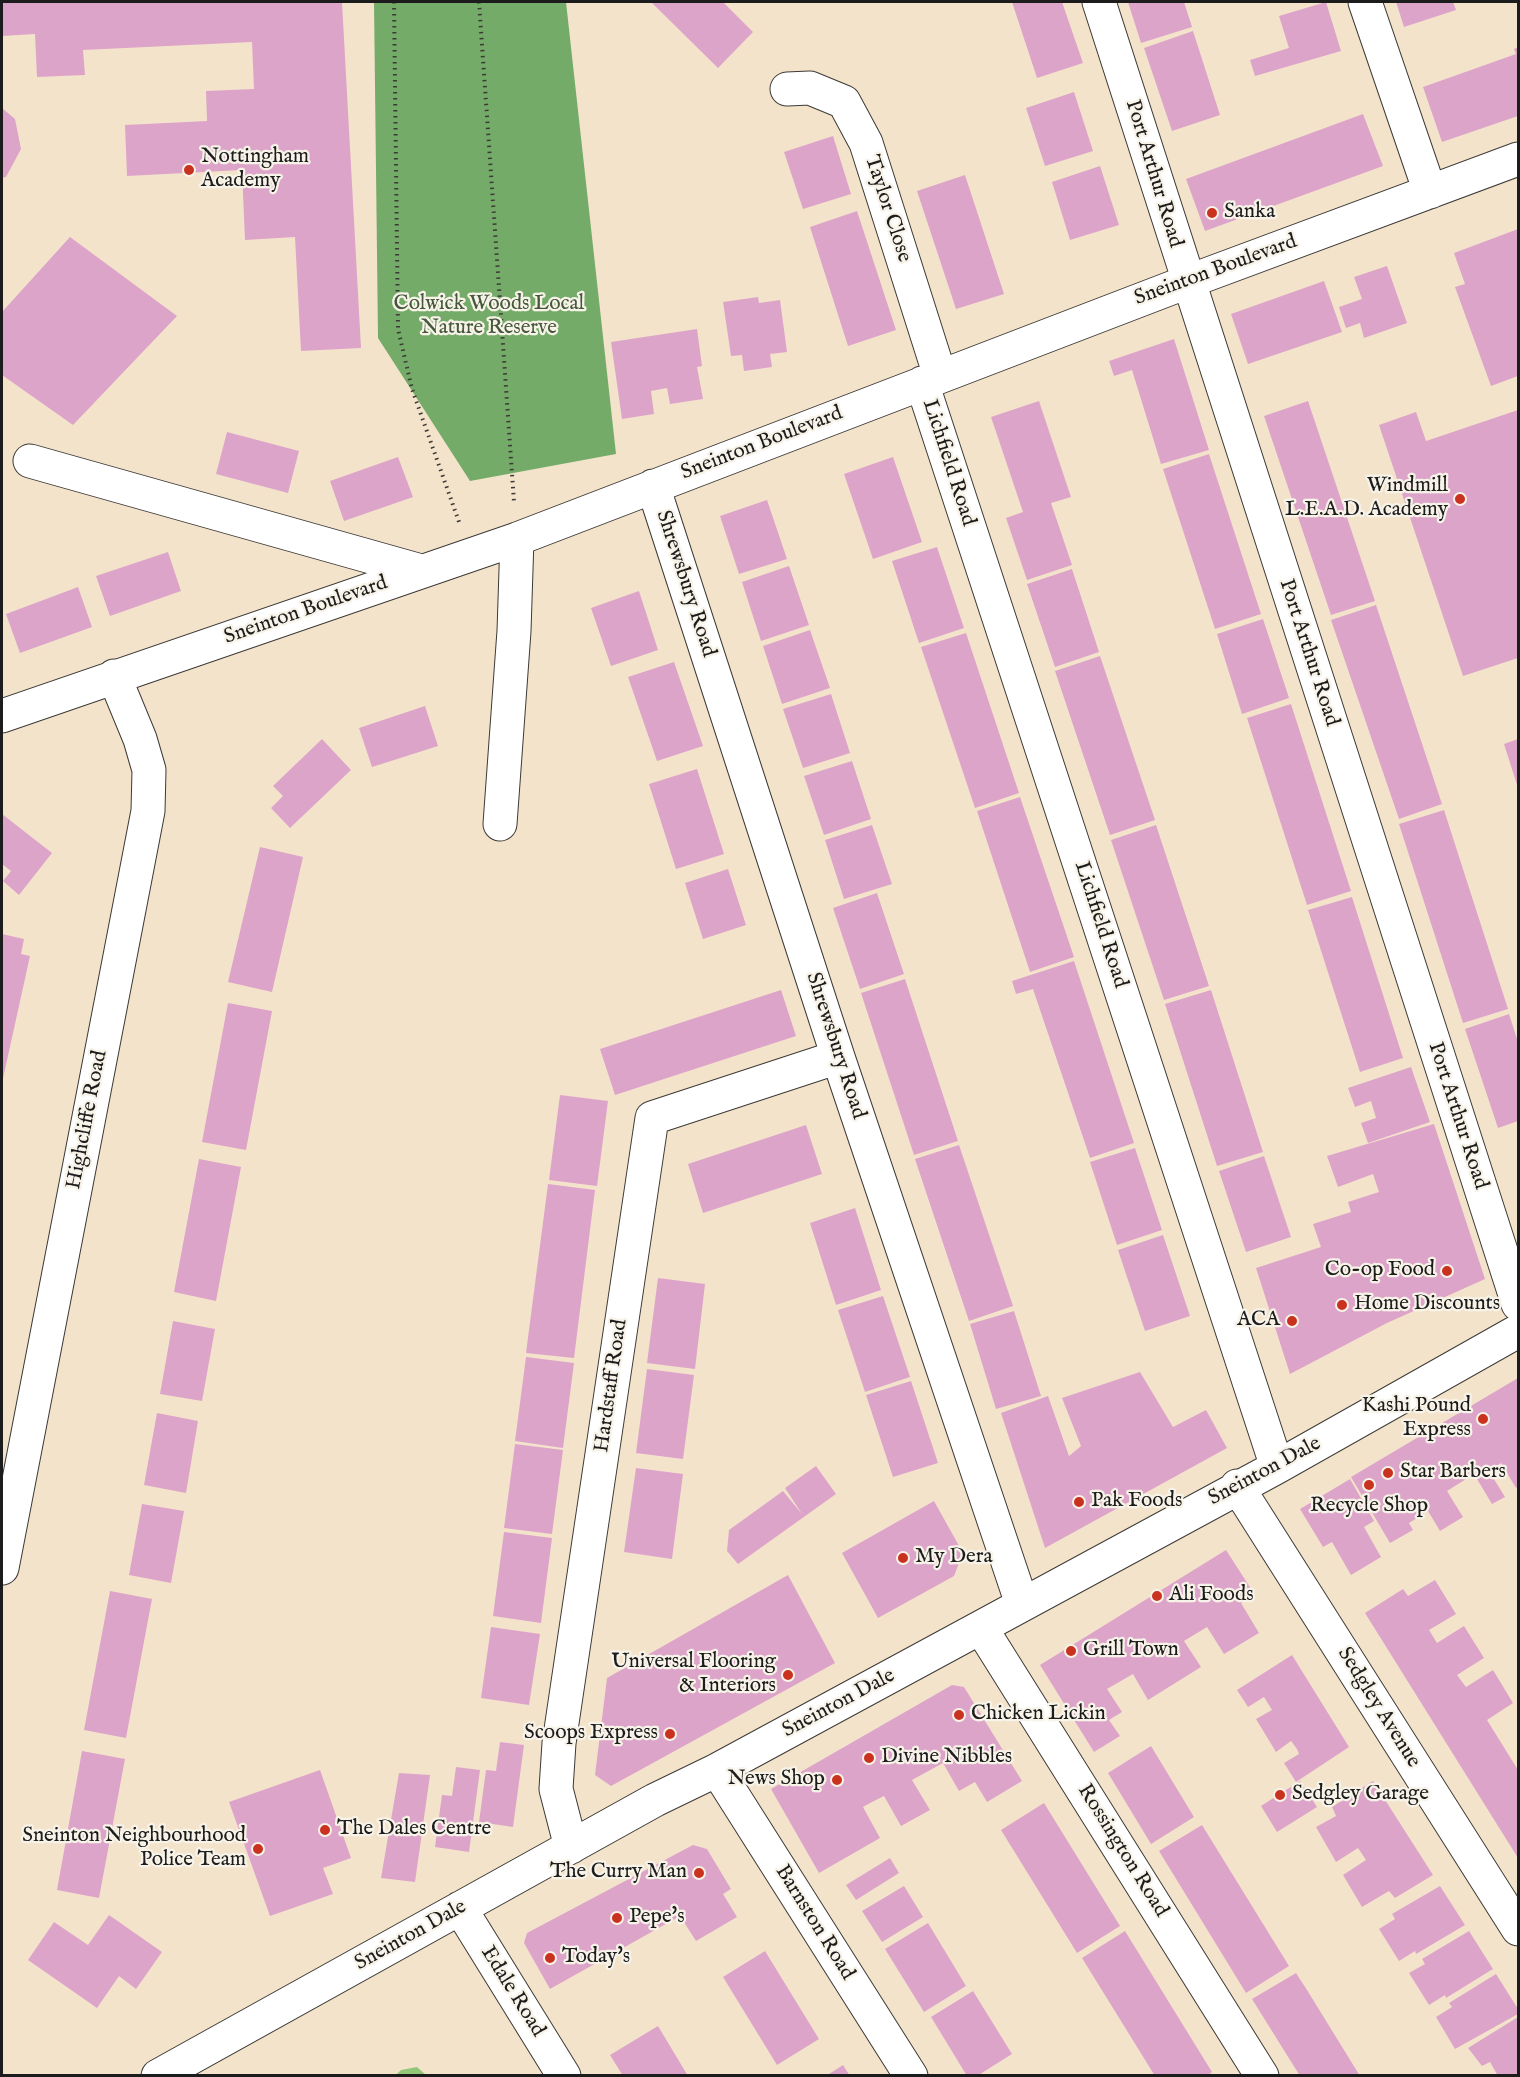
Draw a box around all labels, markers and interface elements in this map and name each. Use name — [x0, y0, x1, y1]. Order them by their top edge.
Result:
street label: Port Arthur Road — [1119, 97, 1187, 251]
place label: Nottingham Academy — [201, 145, 309, 195]
street label: Taylor Close — [858, 152, 916, 266]
marker: Nottingham Academy — [182, 163, 196, 177]
place label: Sanka — [1224, 200, 1275, 226]
marker: Sanka — [1205, 206, 1219, 220]
street label: Sneinton Boulevard — [1131, 230, 1301, 312]
park label: Colwick Woods Local Nature Reserve — [394, 292, 584, 342]
street label: Lichfield Road — [916, 397, 980, 529]
street label: Sneinton Boulevard — [678, 402, 846, 486]
place label: Windmill L.E.A.D. Academy — [1285, 474, 1448, 524]
marker: Windmill L.E.A.D. Academy — [1453, 492, 1467, 506]
street label: Shrewsbury Road — [649, 508, 721, 660]
street label: Sneinton Boulevard — [221, 571, 391, 651]
street label: Port Arthur Road — [1272, 576, 1344, 730]
street label: Lichfield Road — [1068, 859, 1132, 991]
street label: Shrewsbury Road — [799, 970, 871, 1122]
street label: Port Arthur Road — [1421, 1039, 1493, 1193]
street label: Highcliffe Road — [62, 1048, 114, 1192]
place label: Co-op Food — [1325, 1258, 1435, 1284]
marker: Co-op Food — [1440, 1264, 1454, 1278]
place label: Home Discounts — [1354, 1292, 1500, 1318]
marker: Home Discounts — [1335, 1298, 1349, 1312]
place label: ACA — [1237, 1308, 1280, 1334]
marker: ACA — [1285, 1314, 1299, 1328]
street label: Hardstaff Road — [590, 1318, 634, 1454]
place label: Kashi Pound Express — [1362, 1394, 1471, 1444]
marker: Kashi Pound Express — [1476, 1412, 1490, 1426]
street label: Sneinton Dale — [1204, 1432, 1326, 1512]
place label: Star Barbers — [1400, 1460, 1506, 1486]
marker: Star Barbers — [1381, 1466, 1395, 1480]
marker: Recycle Shop — [1362, 1478, 1376, 1492]
place label: Pak Foods — [1091, 1489, 1182, 1515]
place label: Recycle Shop — [1310, 1494, 1428, 1520]
marker: Pak Foods — [1072, 1495, 1086, 1509]
place label: My Dera — [915, 1545, 992, 1571]
marker: My Dera — [896, 1551, 910, 1565]
place label: Ali Foods — [1169, 1583, 1254, 1609]
marker: Ali Foods — [1150, 1589, 1164, 1603]
place label: Grill Town — [1083, 1638, 1179, 1664]
street label: Sedgley Avenue — [1331, 1643, 1425, 1773]
marker: Grill Town — [1064, 1644, 1078, 1658]
place label: Universal Flooring & Interiors — [611, 1650, 776, 1700]
street label: Sneinton Dale — [778, 1664, 900, 1744]
marker: Universal Flooring & Interiors — [781, 1668, 795, 1682]
place label: Chicken Lickin — [971, 1702, 1106, 1728]
marker: Chicken Lickin — [952, 1708, 966, 1722]
place label: Scoops Express — [524, 1721, 658, 1747]
marker: Scoops Express — [663, 1727, 677, 1741]
place label: Divine Nibbles — [881, 1745, 1012, 1771]
marker: Divine Nibbles — [862, 1751, 876, 1765]
place label: News Shop — [727, 1767, 825, 1793]
marker: News Shop — [830, 1773, 844, 1787]
street label: Rossington Road — [1071, 1780, 1173, 1922]
place label: Sedgley Garage — [1292, 1782, 1429, 1808]
marker: Sedgley Garage — [1273, 1788, 1287, 1802]
place label: The Dales Centre — [337, 1817, 491, 1843]
marker: The Dales Centre — [318, 1823, 332, 1837]
place label: Sneinton Neighbourhood Police Team — [22, 1824, 246, 1874]
marker: Sneinton Neighbourhood Police Team — [251, 1842, 265, 1856]
place label: The Curry Man — [550, 1860, 687, 1886]
street label: Barnston Road — [769, 1861, 859, 1985]
marker: The Curry Man — [692, 1866, 706, 1880]
street label: Sneinton Dale — [351, 1895, 471, 1977]
place label: Pepe's — [629, 1905, 685, 1931]
marker: Pepe's — [610, 1911, 624, 1925]
street label: Edale Road — [474, 1942, 550, 2042]
place label: Today's — [562, 1945, 630, 1971]
marker: Today's — [543, 1951, 557, 1965]

